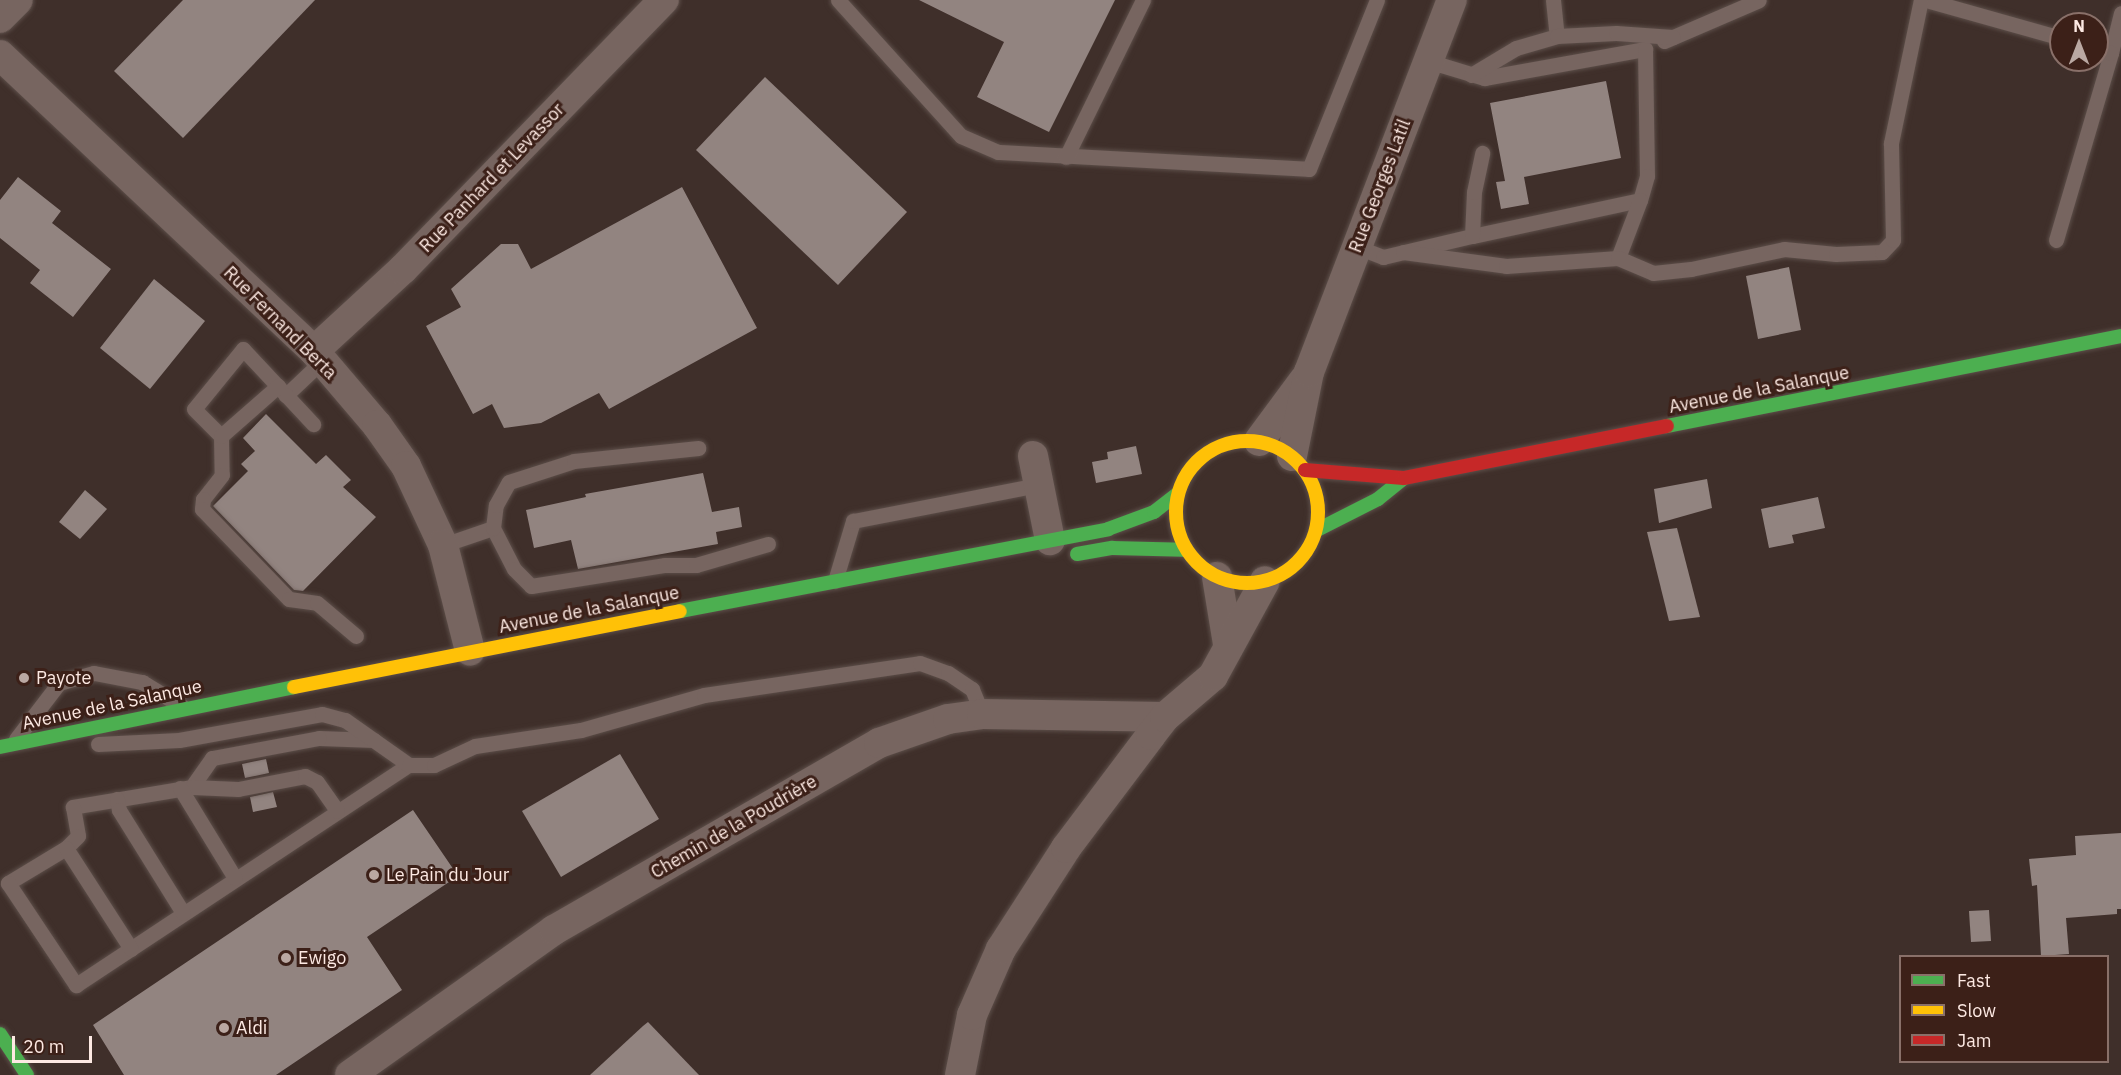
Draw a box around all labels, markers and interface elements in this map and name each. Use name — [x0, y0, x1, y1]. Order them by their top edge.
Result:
north arrow — [2049, 12, 2109, 72]
text: N — [2073, 16, 2085, 36]
street label: Rue Panhard et Levassor — [415, 99, 569, 257]
street label: Rue Georges Latil — [1345, 116, 1415, 256]
street label: Rue Fernand Berta — [219, 262, 341, 384]
street label: Avenue de la Salanque — [1667, 362, 1851, 418]
street label: Avenue de la Salanque — [497, 582, 681, 638]
place label: Payote — [36, 667, 91, 689]
marker: Payote — [17, 671, 31, 685]
street label: Avenue de la Salanque — [20, 675, 204, 735]
street label: Chemin de la Poudrière — [647, 771, 821, 883]
place label: Le Pain du Jour — [386, 864, 509, 886]
marker: Le Pain du Jour — [367, 868, 381, 882]
place label: Ewigo — [298, 947, 346, 969]
marker: Ewigo — [279, 951, 293, 965]
legend — [1899, 955, 2109, 1063]
text: Fast — [1957, 969, 1991, 992]
text: Slow — [1957, 999, 1996, 1022]
place label: Aldi — [236, 1017, 267, 1039]
marker: Aldi — [217, 1021, 231, 1035]
scale bar — [15, 1024, 94, 1062]
text: Jam — [1957, 1029, 1992, 1052]
text: 20 m — [23, 1035, 65, 1058]

